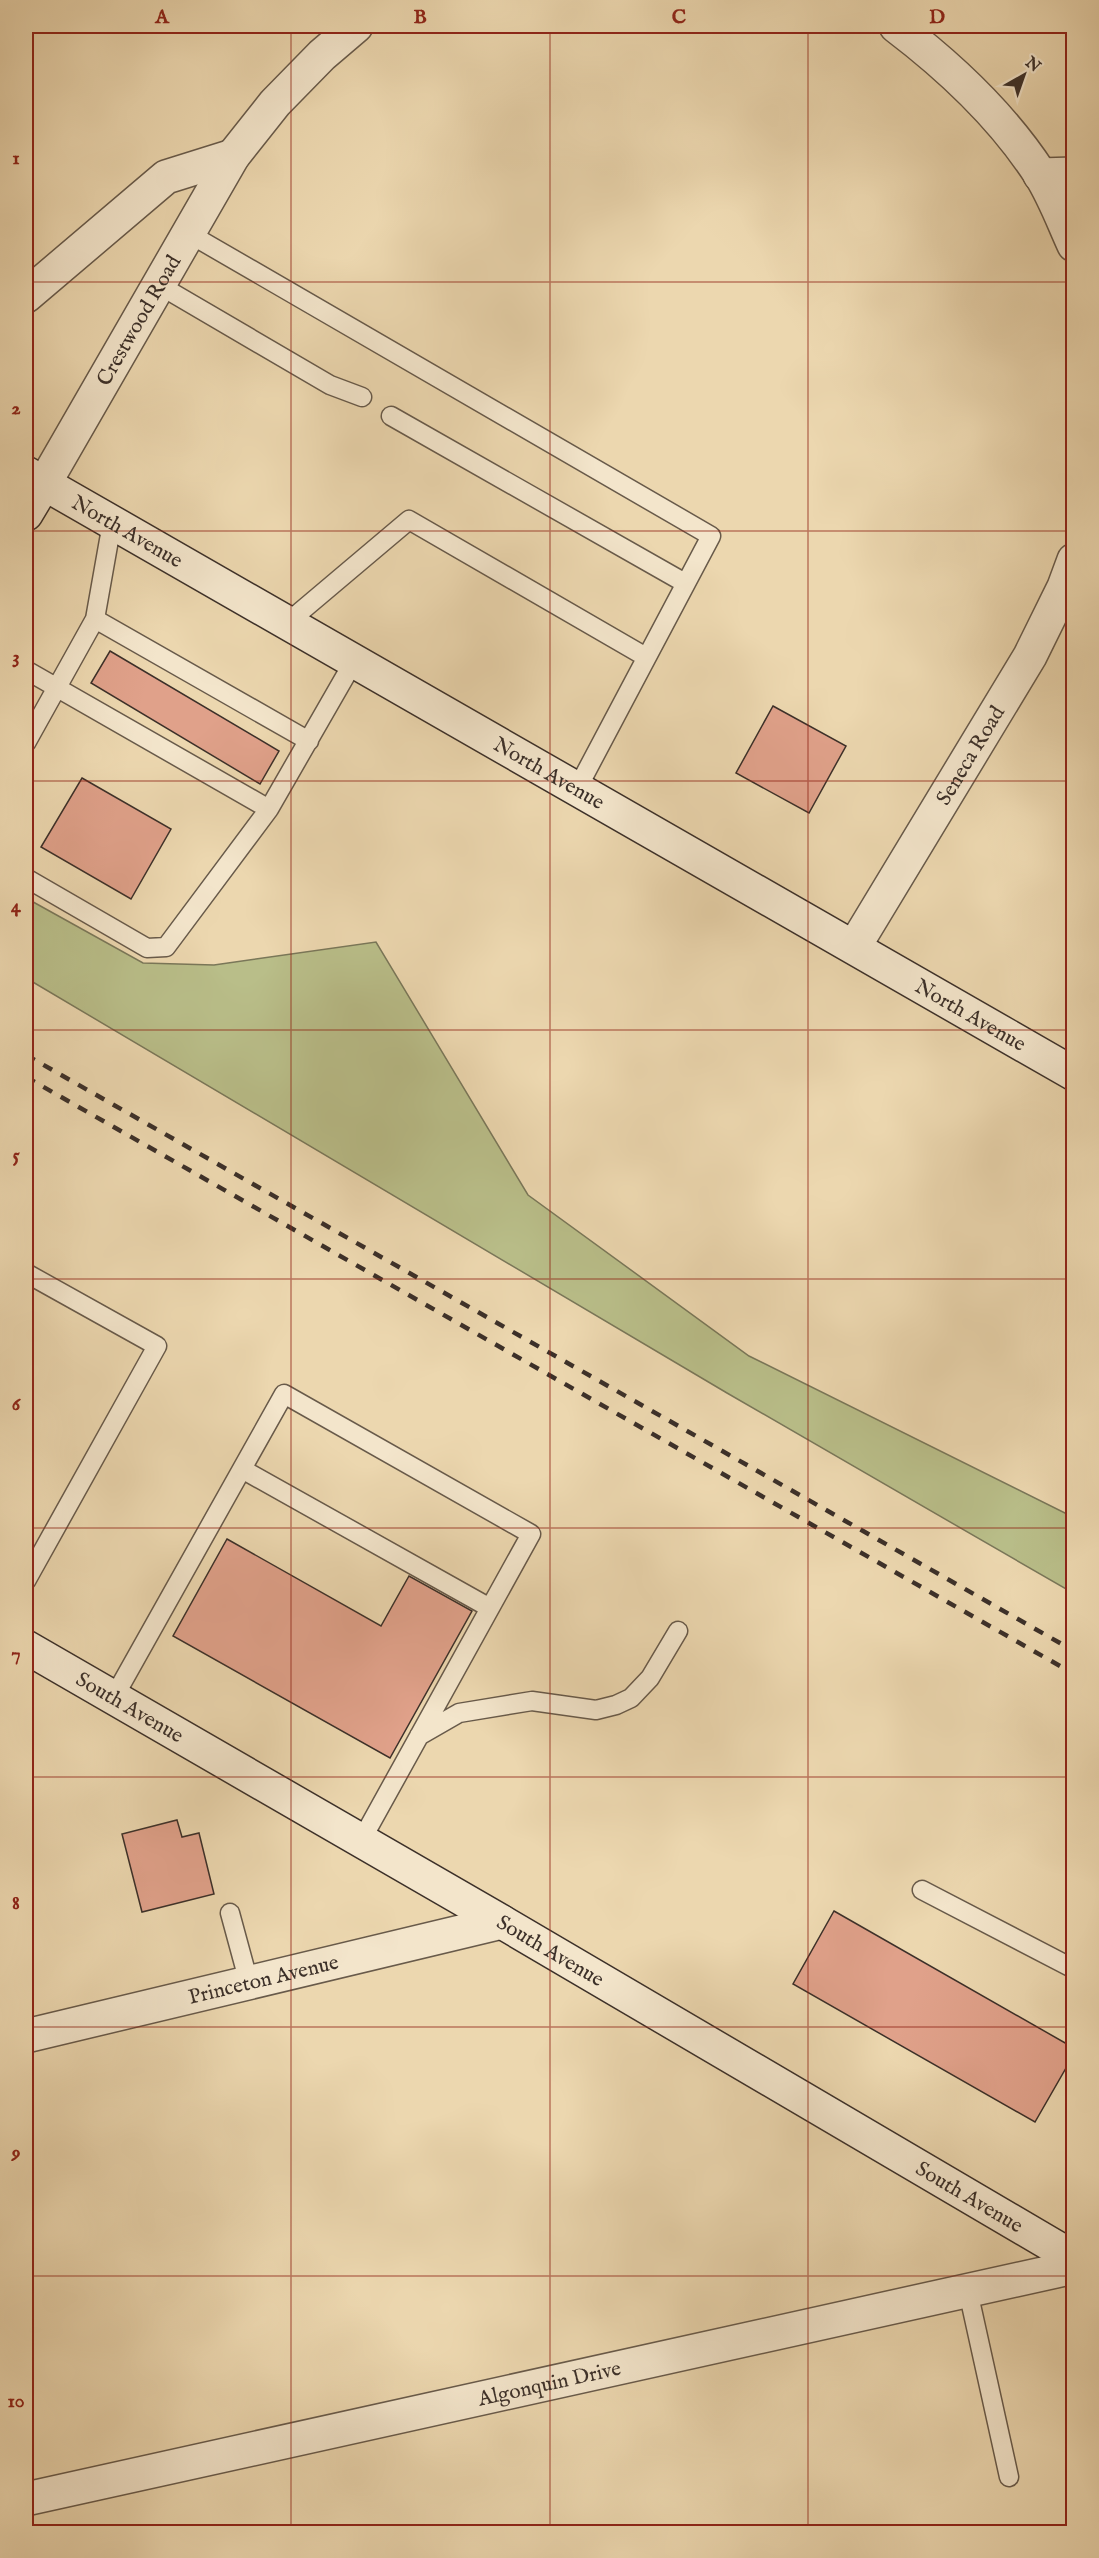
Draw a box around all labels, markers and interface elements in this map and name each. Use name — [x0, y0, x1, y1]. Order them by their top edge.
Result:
text: A — [154, 5, 170, 30]
text: B — [413, 5, 427, 30]
text: C — [672, 5, 686, 30]
text: D — [929, 5, 945, 30]
north arrow — [994, 45, 1054, 105]
text: N — [1020, 52, 1044, 77]
text: 1 — [12, 146, 20, 171]
street label: Crestwood Road — [91, 250, 188, 391]
text: 2 — [11, 396, 21, 421]
street label: North Avenue — [66, 490, 187, 575]
text: 3 — [12, 645, 20, 670]
street label: Seneca Road — [931, 701, 1012, 811]
street label: North Avenue — [488, 732, 609, 817]
text: 4 — [11, 894, 22, 919]
street label: North Avenue — [910, 974, 1031, 1059]
text: 5 — [12, 1143, 20, 1168]
text: 6 — [12, 1392, 22, 1417]
text: 7 — [11, 1642, 21, 1667]
street label: South Avenue — [70, 1667, 188, 1750]
text: 8 — [12, 1891, 20, 1916]
street label: South Avenue — [491, 1910, 609, 1994]
street label: Princeton Avenue — [186, 1950, 342, 2012]
text: 9 — [11, 2140, 21, 2165]
street label: South Avenue — [910, 2156, 1028, 2240]
street label: Algonquin Drive — [475, 2356, 624, 2414]
text: 10 — [7, 2389, 25, 2414]

